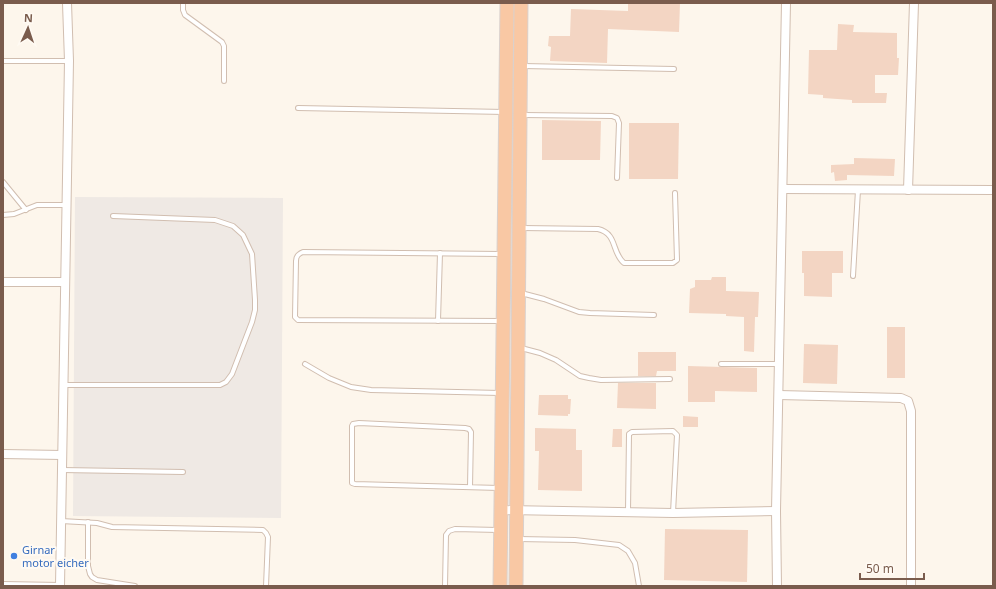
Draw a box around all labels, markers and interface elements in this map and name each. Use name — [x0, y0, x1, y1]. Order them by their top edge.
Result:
north arrow — [8, 8, 48, 48]
text: N — [24, 10, 33, 25]
place label: Girnar motor eicher — [22, 542, 89, 570]
marker: Girnar motor eicher — [9, 551, 19, 561]
scale bar — [860, 555, 924, 581]
text: 50 m — [866, 560, 894, 577]

